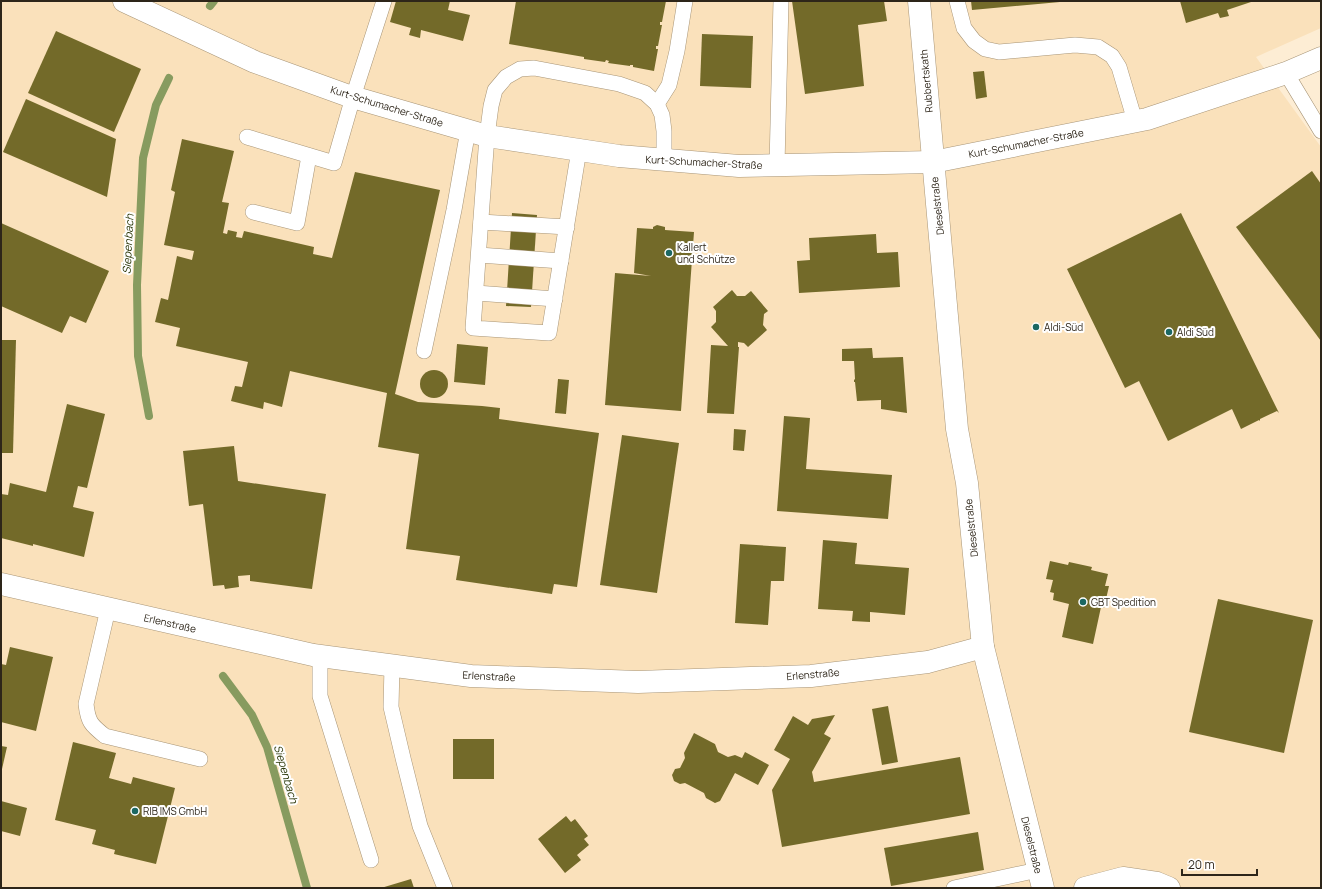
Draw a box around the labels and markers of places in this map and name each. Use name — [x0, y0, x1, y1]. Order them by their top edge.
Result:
place label: Kallert und Schütze — [677, 240, 735, 266]
marker: Kallert und Schütze — [664, 248, 674, 258]
place label: Aldi-Süd — [1044, 320, 1083, 334]
marker: Aldi-Süd — [1031, 322, 1041, 332]
place label: Aldi Süd — [1177, 325, 1214, 339]
marker: Aldi Süd — [1164, 327, 1174, 337]
place label: GBT Spedition — [1091, 595, 1156, 609]
marker: GBT Spedition — [1078, 597, 1088, 607]
place label: RIB IMS GmbH — [143, 804, 207, 818]
marker: RIB IMS GmbH — [130, 806, 140, 816]

